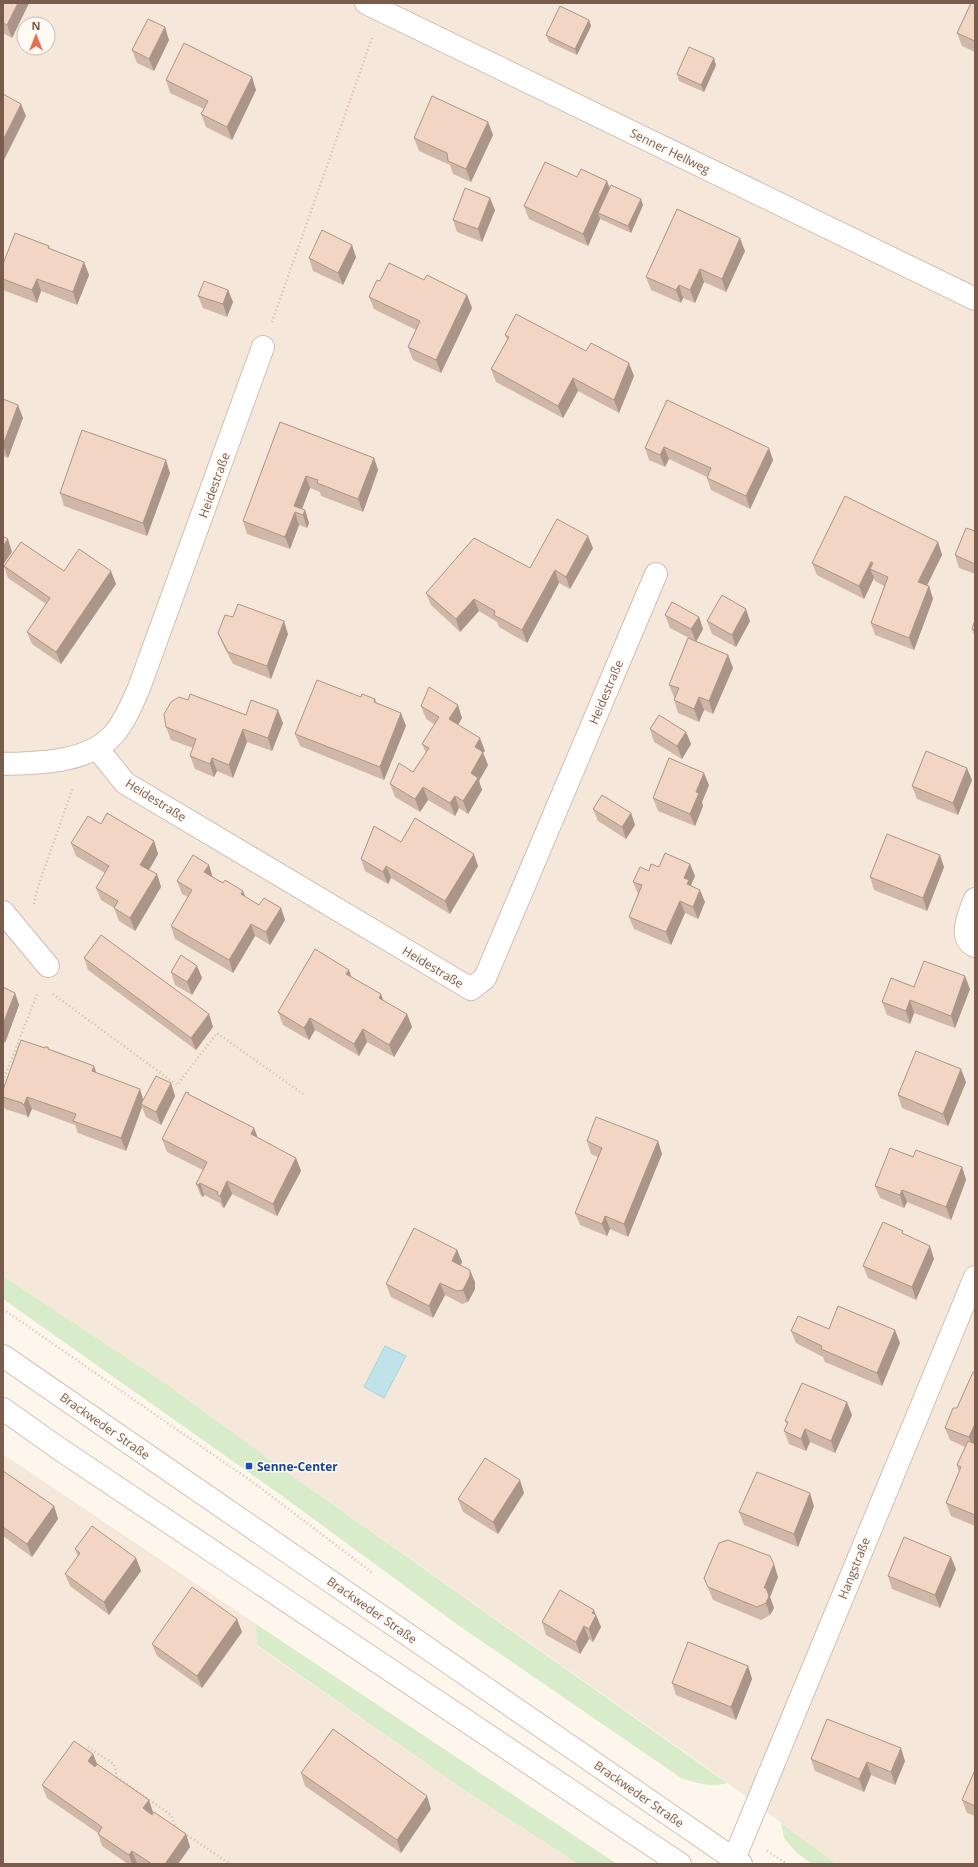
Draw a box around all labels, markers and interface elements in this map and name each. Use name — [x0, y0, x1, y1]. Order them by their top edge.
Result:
north arrow — [16, 16, 56, 56]
text: N — [32, 18, 40, 33]
street label: Senner Hellweg — [627, 124, 713, 178]
street label: Heidestraße — [194, 450, 234, 520]
street label: Heidestraße — [585, 657, 627, 727]
street label: Heidestraße — [122, 775, 190, 825]
street label: Heidestraße — [399, 942, 467, 992]
street label: Brackweder Straße — [57, 1389, 154, 1464]
place label: Senne-Center — [257, 1458, 338, 1475]
marker: Senne-Center — [244, 1461, 254, 1471]
street label: Hangstraße — [834, 1534, 874, 1601]
street label: Brackweder Straße — [324, 1573, 421, 1648]
street label: Brackweder Straße — [591, 1757, 688, 1832]

